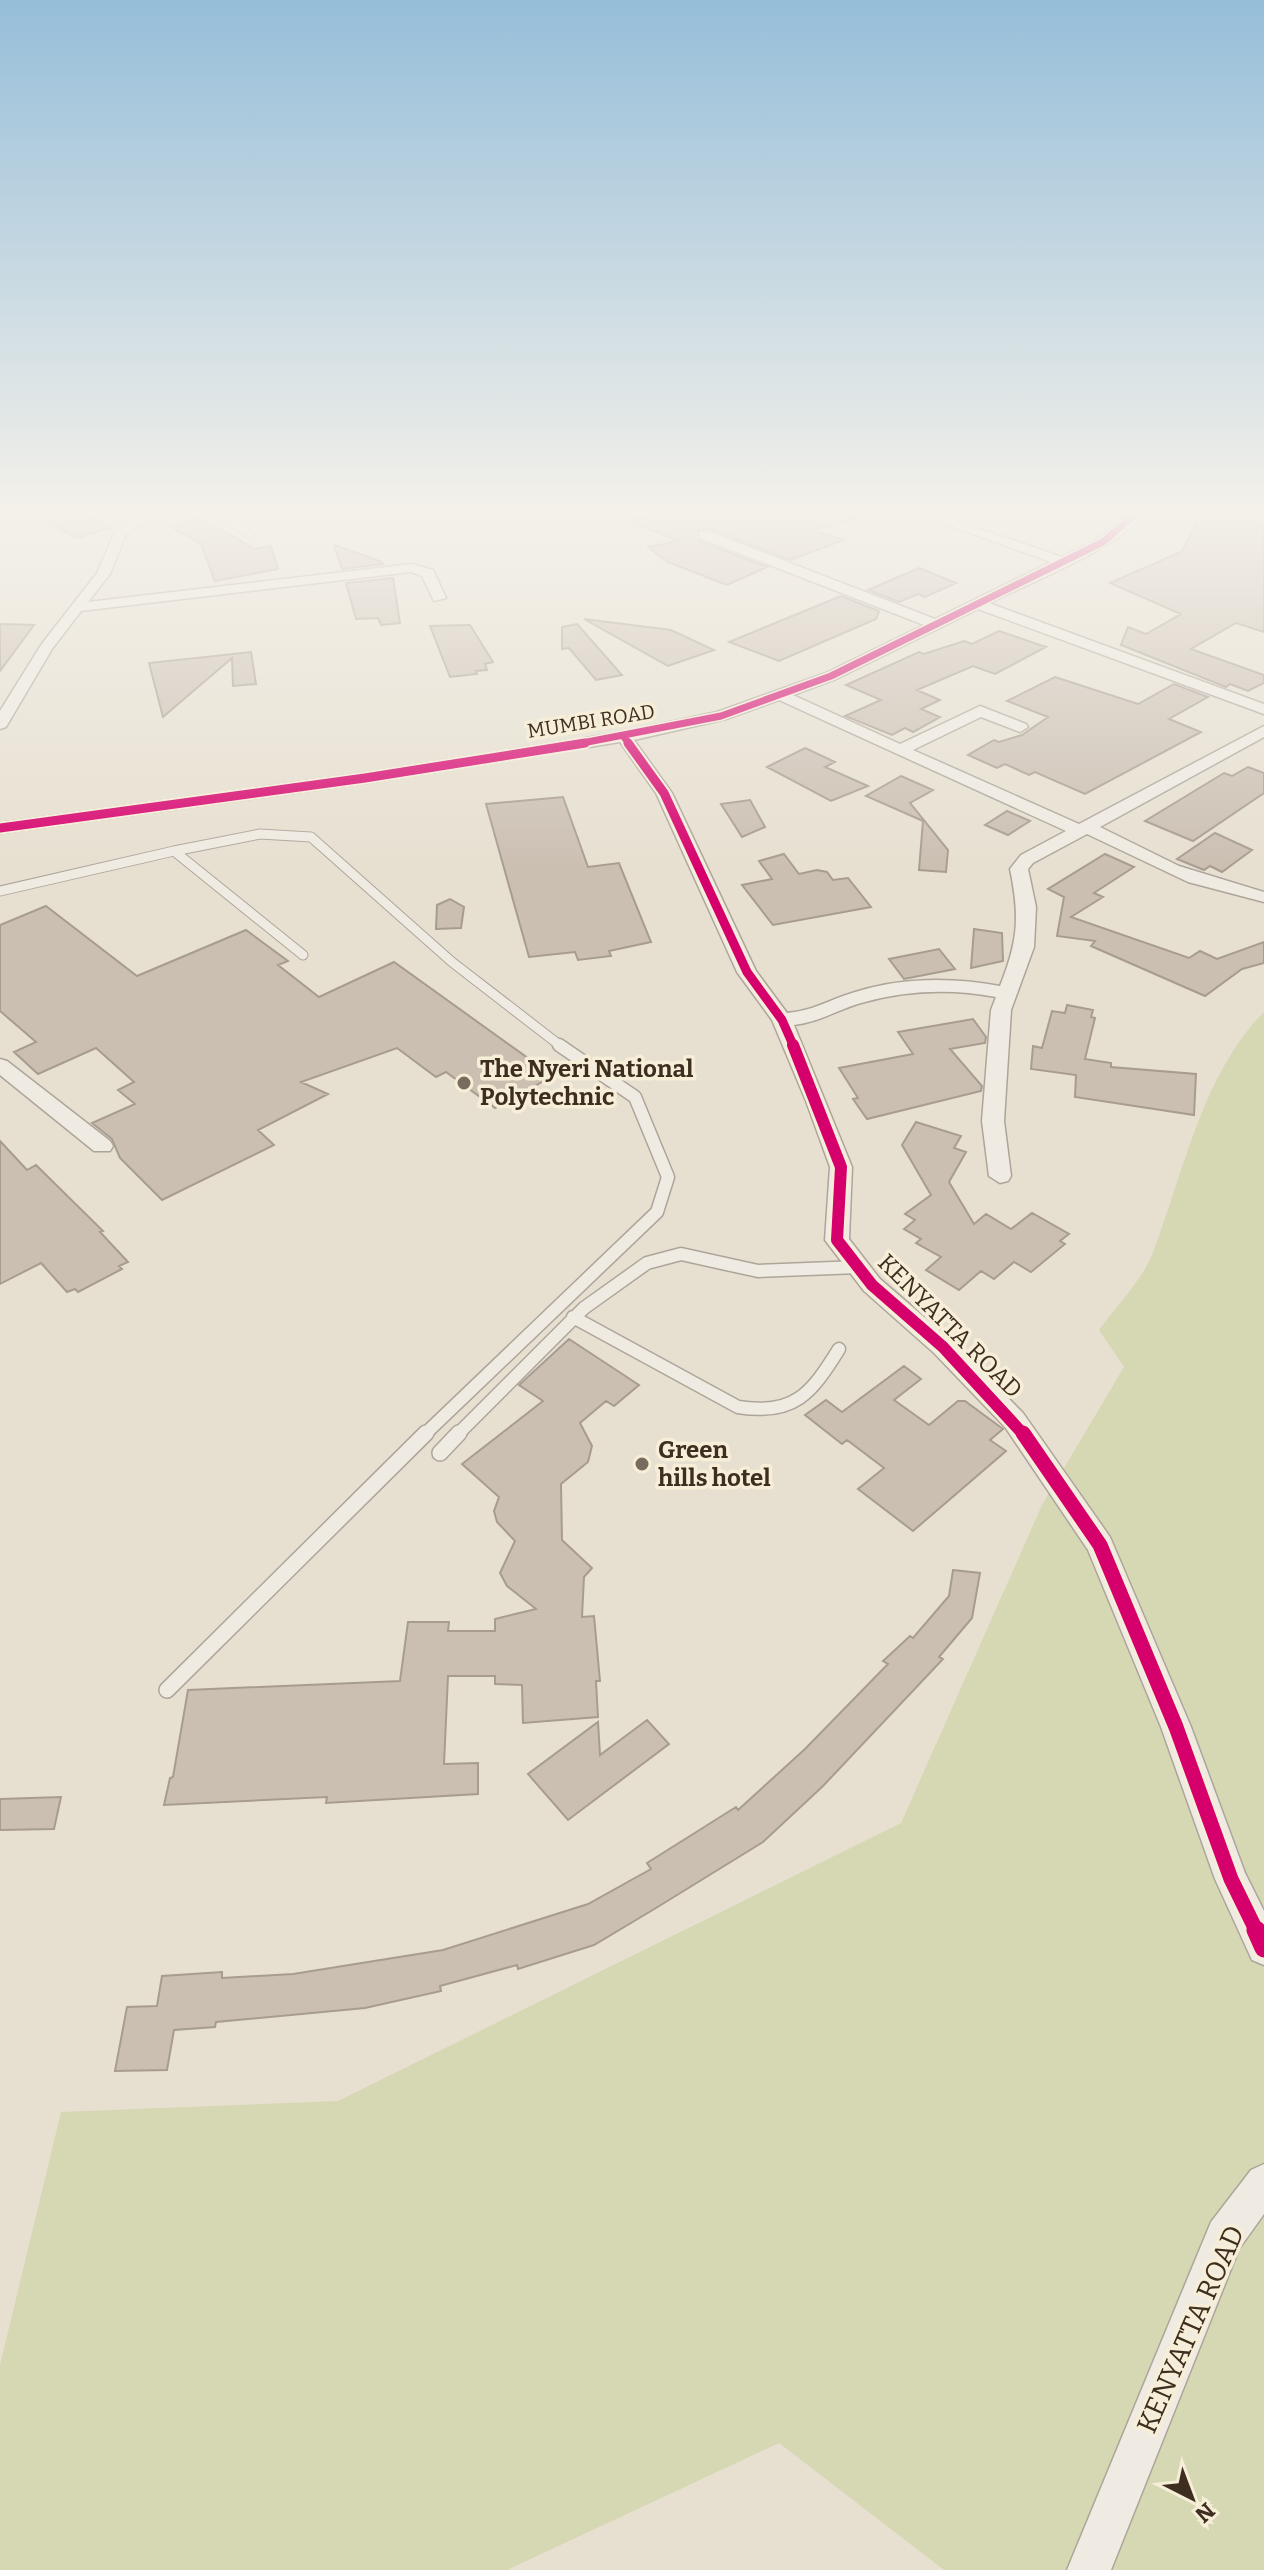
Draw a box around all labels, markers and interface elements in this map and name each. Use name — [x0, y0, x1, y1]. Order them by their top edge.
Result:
street label: MUMBI ROAD — [526, 699, 656, 743]
place label: The Nyeri National Polytechnic — [480, 1055, 694, 1111]
marker: The Nyeri National Polytechnic — [455, 1074, 473, 1092]
street label: KENYATTA ROAD — [872, 1248, 1028, 1404]
place label: Green hills hotel — [658, 1436, 771, 1492]
marker: Green hills hotel — [633, 1455, 651, 1473]
street label: KENYATTA ROAD — [1130, 2220, 1251, 2438]
north arrow — [1152, 2458, 1232, 2538]
text: N — [1190, 2497, 1220, 2528]

